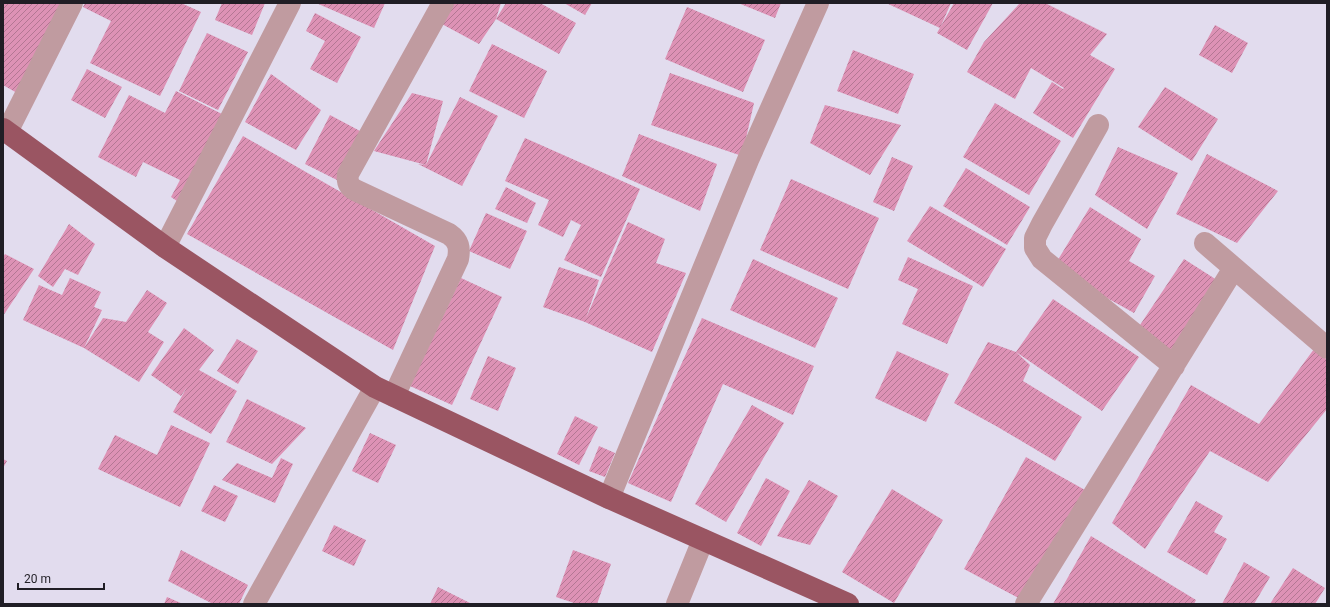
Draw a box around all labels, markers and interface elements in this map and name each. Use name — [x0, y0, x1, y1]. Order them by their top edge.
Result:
scale bar — [18, 565, 104, 591]
text: 20 m — [24, 572, 51, 586]

